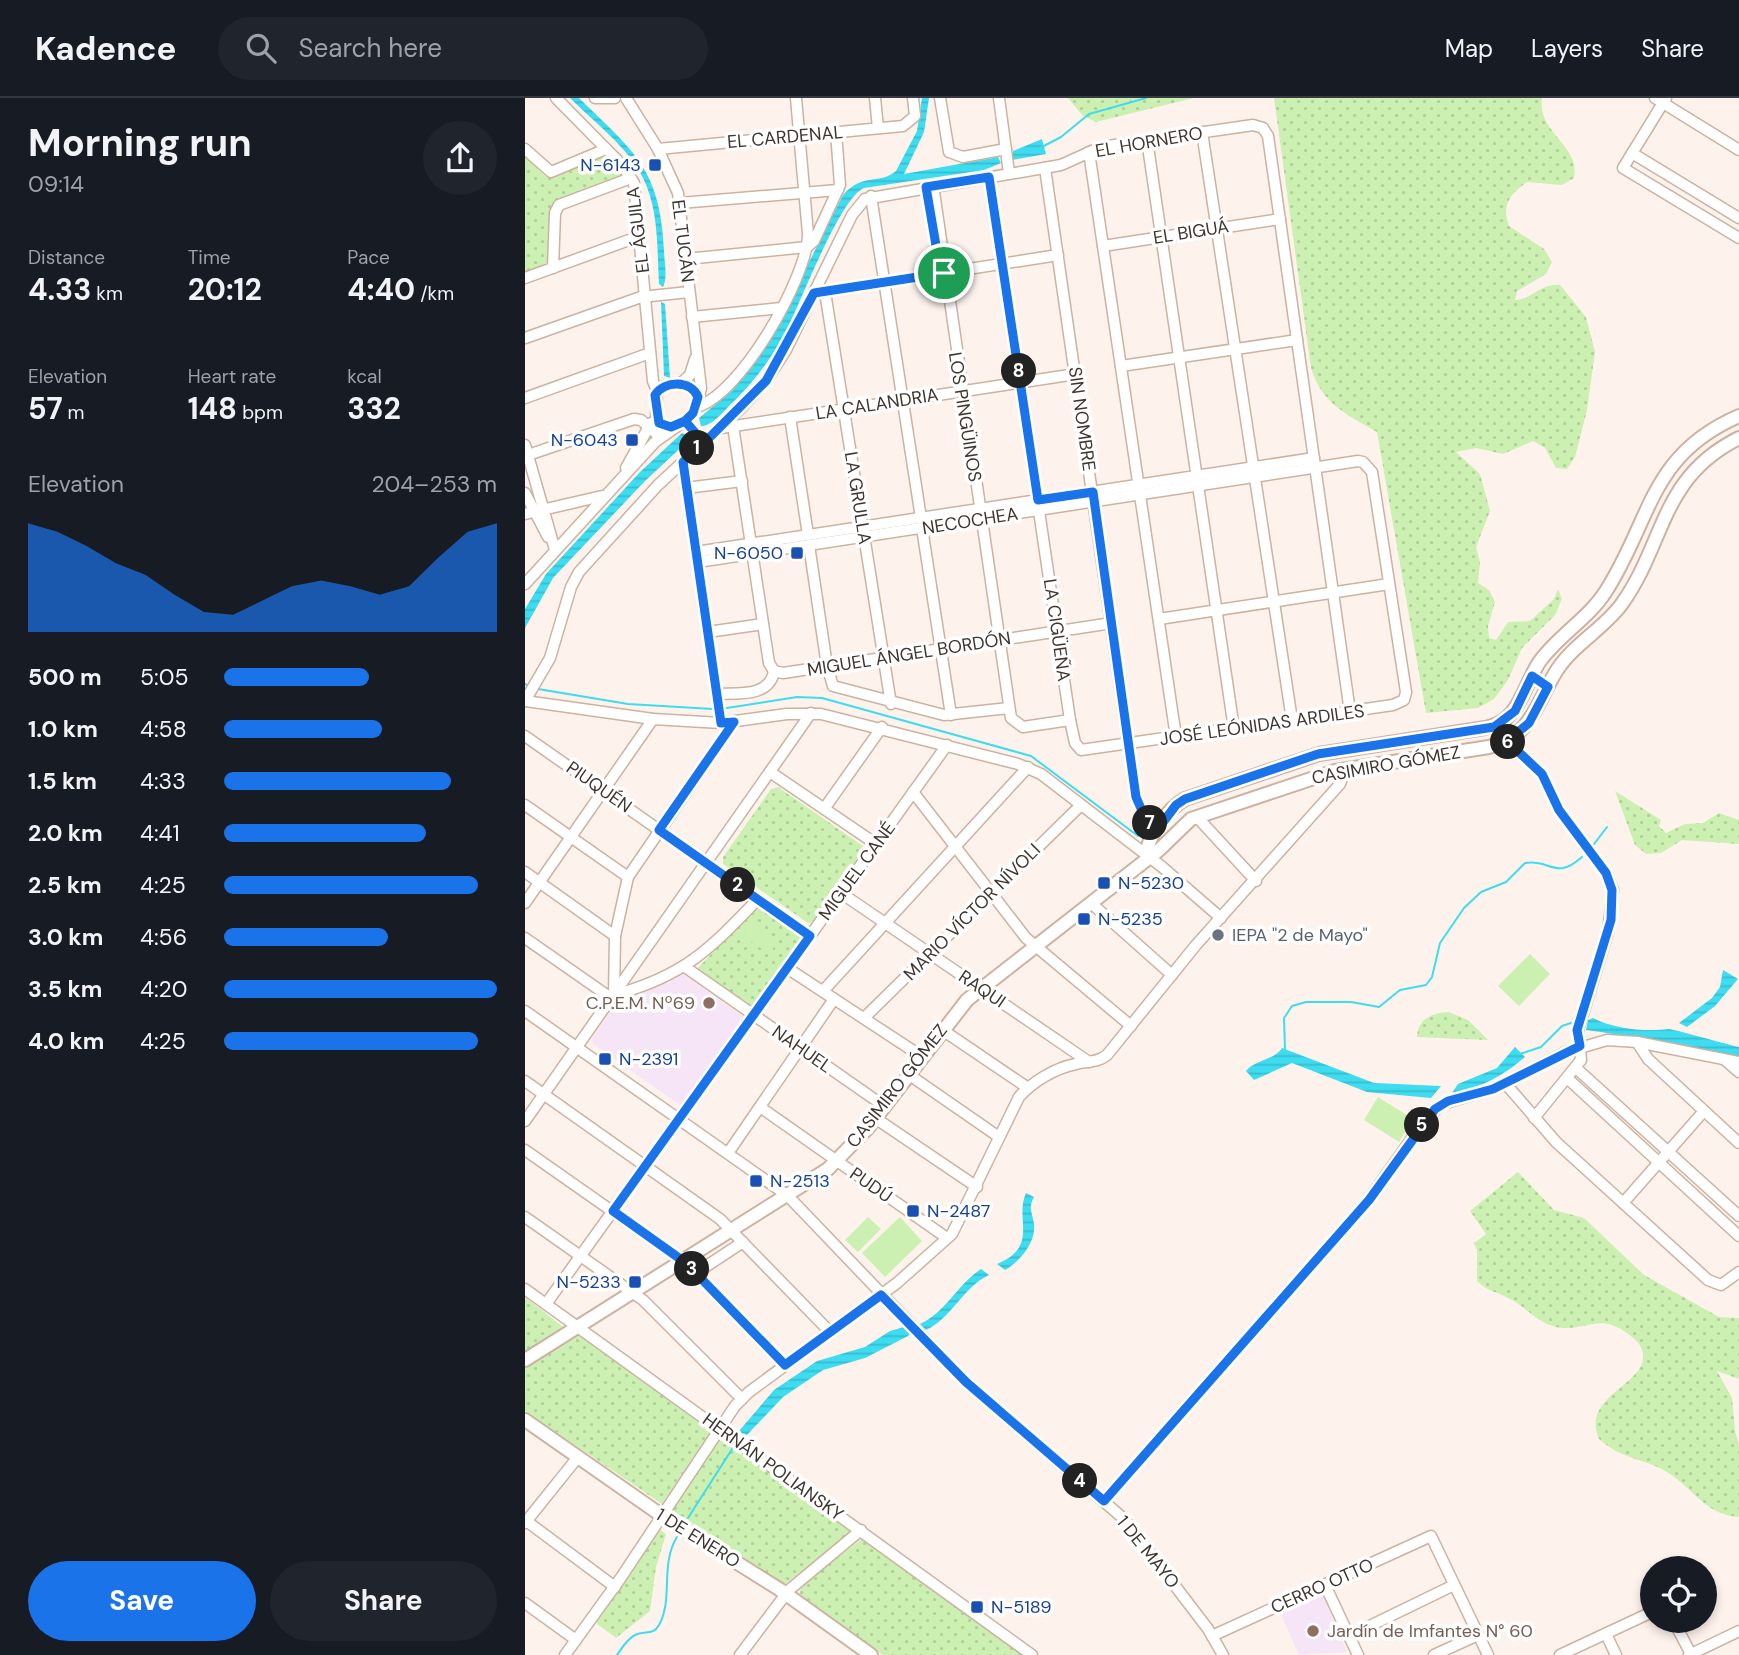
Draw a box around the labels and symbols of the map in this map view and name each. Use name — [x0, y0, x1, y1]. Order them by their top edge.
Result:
street label: EL CARDENAL — [726, 120, 844, 154]
street label: EL HORNERO — [1093, 121, 1205, 163]
place label: N-6143 — [580, 153, 641, 177]
marker: N-6143 — [647, 157, 663, 173]
street label: EL ÁGUILA — [621, 185, 655, 275]
street label: EL TUCÁN — [666, 198, 700, 284]
street label: EL BIGUÁ — [1151, 214, 1231, 250]
pin — [914, 243, 974, 303]
street label: LOS PINGÜINOS — [943, 350, 987, 484]
pin: 8 — [1001, 354, 1037, 388]
street label: SIN NOMBRE — [1063, 365, 1101, 473]
street label: LA CALANDRIA — [814, 382, 940, 426]
place label: N-6043 — [551, 428, 618, 452]
pin: 1 — [679, 430, 715, 466]
marker: N-6043 — [624, 432, 640, 448]
street label: LA GRULLA — [839, 450, 877, 546]
street label: NECOCHEA — [920, 502, 1020, 540]
place label: N-6050 — [714, 541, 783, 565]
marker: N-6050 — [789, 545, 805, 561]
street label: LA CIGÜEÑA — [1038, 577, 1076, 683]
street label: MIGUEL ÁNGEL BORDÓN — [805, 626, 1013, 682]
street label: JOSÉ LEÓNIDAS ARDILES — [1158, 699, 1366, 751]
pin: 6 — [1490, 724, 1525, 760]
street label: CASIMIRO GÓMEZ — [1310, 740, 1462, 790]
street label: PIUQUÉN — [561, 756, 637, 818]
pin: 7 — [1133, 806, 1167, 840]
street label: MIGUEL CANÉ — [813, 817, 901, 925]
street label: MARIO VÍCTOR NÍVOLI — [898, 838, 1046, 986]
pin: 2 — [721, 868, 755, 902]
place label: N-5230 — [1118, 871, 1184, 895]
marker: N-5230 — [1096, 875, 1112, 891]
place label: N-5235 — [1098, 907, 1163, 931]
marker: N-5235 — [1076, 911, 1092, 927]
place label: IEPA "2 de Mayo" — [1232, 923, 1368, 947]
marker: IEPA "2 de Mayo" — [1210, 927, 1226, 943]
street label: RAQUI — [954, 965, 1010, 1013]
place label: C.P.E.M. Nº69 — [586, 991, 695, 1015]
marker: C.P.E.M. Nº69 — [701, 995, 717, 1011]
street label: CASIMIRO GÓMEZ — [841, 1019, 953, 1153]
street label: NAHUEL — [767, 1020, 837, 1078]
place label: N-2391 — [619, 1047, 678, 1071]
marker: N-2391 — [597, 1051, 613, 1067]
pin: 5 — [1405, 1108, 1439, 1142]
street label: PUDÚ — [845, 1162, 897, 1208]
place label: N-2513 — [770, 1169, 830, 1193]
marker: N-2513 — [748, 1173, 764, 1189]
place label: N-2487 — [927, 1199, 990, 1223]
marker: N-2487 — [905, 1203, 921, 1219]
pin: 3 — [675, 1252, 709, 1286]
place label: N-5233 — [557, 1270, 621, 1294]
marker: N-5233 — [627, 1274, 643, 1290]
street label: HERNÁN POLIANSKY — [698, 1408, 849, 1527]
pin: 4 — [1063, 1464, 1097, 1498]
street label: 1 DE ENERO — [651, 1503, 745, 1573]
street label: 1 DE MAYO — [1111, 1511, 1185, 1593]
street label: CERRO OTTO — [1267, 1553, 1377, 1619]
place label: N-5189 — [991, 1595, 1052, 1619]
marker: N-5189 — [969, 1599, 985, 1615]
place label: Jardín de Imfantes N° 60 — [1327, 1619, 1533, 1643]
marker: Jardín de Imfantes N° 60 — [1305, 1623, 1321, 1639]

